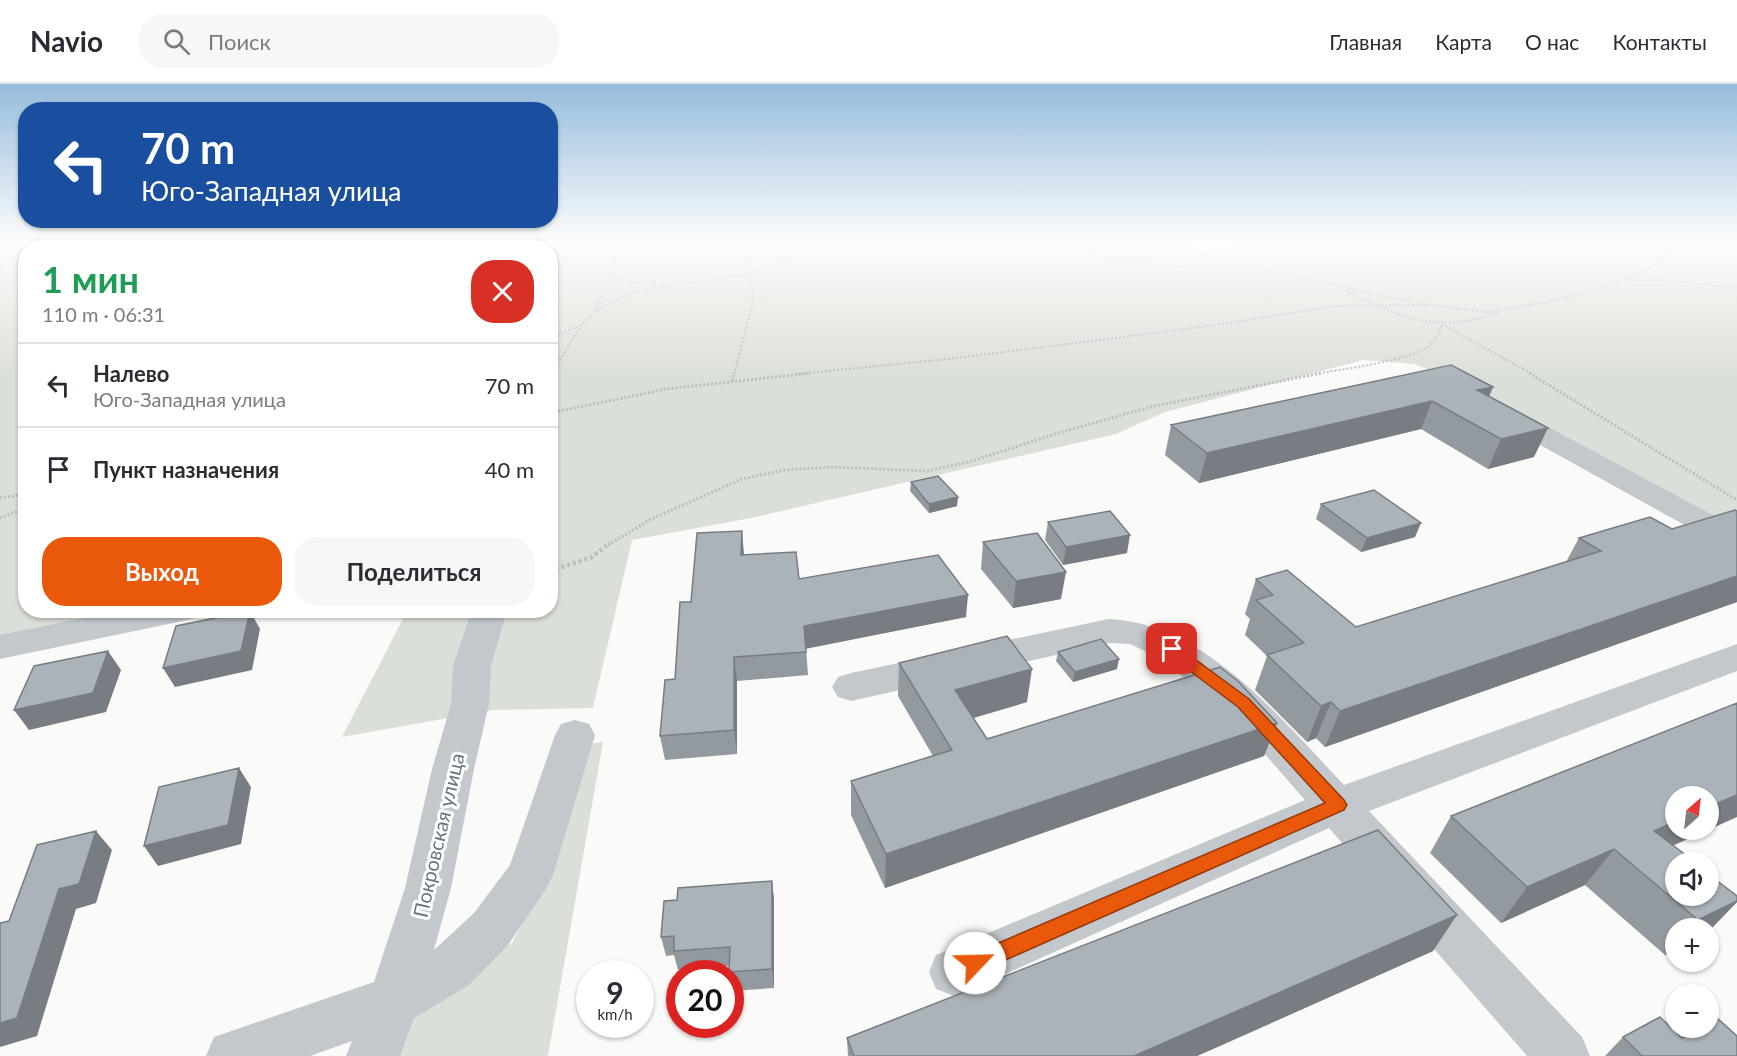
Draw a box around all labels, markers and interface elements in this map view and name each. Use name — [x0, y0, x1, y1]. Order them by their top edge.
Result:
search box — [139, 14, 559, 68]
text: Navio — [30, 24, 103, 58]
icon: search — [160, 25, 193, 58]
text: Поиск — [208, 28, 271, 55]
text: Главная — [1329, 29, 1402, 54]
text: Карта — [1435, 29, 1492, 54]
text: О нас — [1525, 29, 1579, 54]
text: Контакты — [1612, 29, 1707, 54]
text: 70 m — [141, 123, 235, 173]
icon: left — [42, 126, 120, 204]
text: Юго-Западная улица — [141, 174, 401, 207]
text: 1 мин — [42, 257, 139, 301]
button: close — [471, 260, 534, 323]
text: 110 m · 06:31 — [42, 302, 165, 326]
text: Налево — [93, 360, 169, 387]
icon: left — [42, 369, 75, 402]
text: 70 m — [485, 372, 534, 399]
text: Юго-Западная улица — [93, 387, 286, 411]
icon: arrive — [42, 453, 75, 486]
text: Пункт назначения — [93, 456, 279, 483]
text: 40 m — [485, 456, 534, 483]
button: Выход — [42, 537, 282, 606]
button: Поделиться — [294, 537, 534, 606]
pin — [1146, 623, 1197, 674]
icon: arrive — [1155, 632, 1188, 665]
street label: Покровская улица — [407, 750, 469, 920]
north arrow — [1665, 786, 1719, 840]
map controls — [1665, 786, 1719, 1038]
button: sound — [1665, 852, 1719, 906]
button: + — [1665, 918, 1719, 972]
position arrow — [943, 931, 1007, 995]
speed limit sign: 20 — [666, 960, 744, 1038]
text: 9 — [606, 974, 624, 1010]
button: − — [1665, 984, 1719, 1038]
text: km/h — [597, 1005, 633, 1023]

